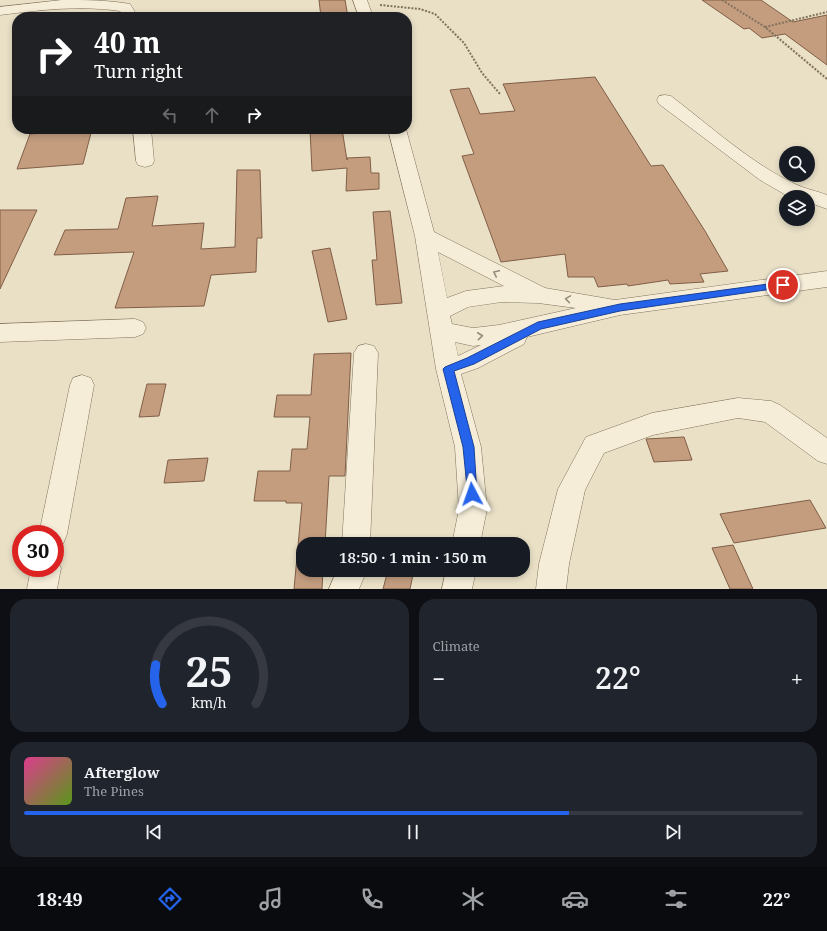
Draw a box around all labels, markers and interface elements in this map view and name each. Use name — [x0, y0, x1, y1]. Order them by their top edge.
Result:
text: 40 m — [94, 23, 161, 61]
icon: right — [28, 28, 80, 80]
text: Turn right — [94, 59, 183, 83]
icon: left — [159, 104, 181, 126]
icon: ahead — [201, 104, 223, 126]
icon: right — [243, 104, 265, 126]
map controls — [779, 146, 815, 226]
button: search — [779, 146, 815, 182]
button: layers — [779, 190, 815, 226]
pin — [766, 268, 800, 302]
one-way arrow — [492, 270, 500, 278]
icon: arrive — [772, 274, 794, 296]
one-way arrow — [565, 295, 571, 304]
one-way arrow — [477, 332, 483, 341]
position arrow — [451, 473, 493, 515]
speed limit sign: 30 — [12, 525, 64, 577]
text: 18:50 · 1 min · 150 m — [339, 547, 487, 567]
text: Climate — [433, 637, 480, 655]
text: 25 — [186, 642, 233, 698]
text: 22° — [595, 657, 641, 698]
text: − — [433, 663, 445, 693]
text: + — [791, 663, 803, 693]
text: km/h — [192, 692, 227, 711]
text: Afterglow — [84, 762, 160, 782]
text: The Pines — [84, 782, 144, 800]
icon: previous — [143, 821, 165, 843]
icon: pause — [402, 821, 424, 843]
icon: next — [662, 821, 684, 843]
icon: directions — [156, 885, 184, 913]
icon: music — [257, 885, 285, 913]
icon: phone — [358, 885, 386, 913]
icon: climate — [459, 885, 487, 913]
icon: car — [561, 885, 589, 913]
icon: filters — [662, 885, 690, 913]
text: 18:49 — [37, 887, 83, 911]
text: 22° — [763, 887, 790, 911]

